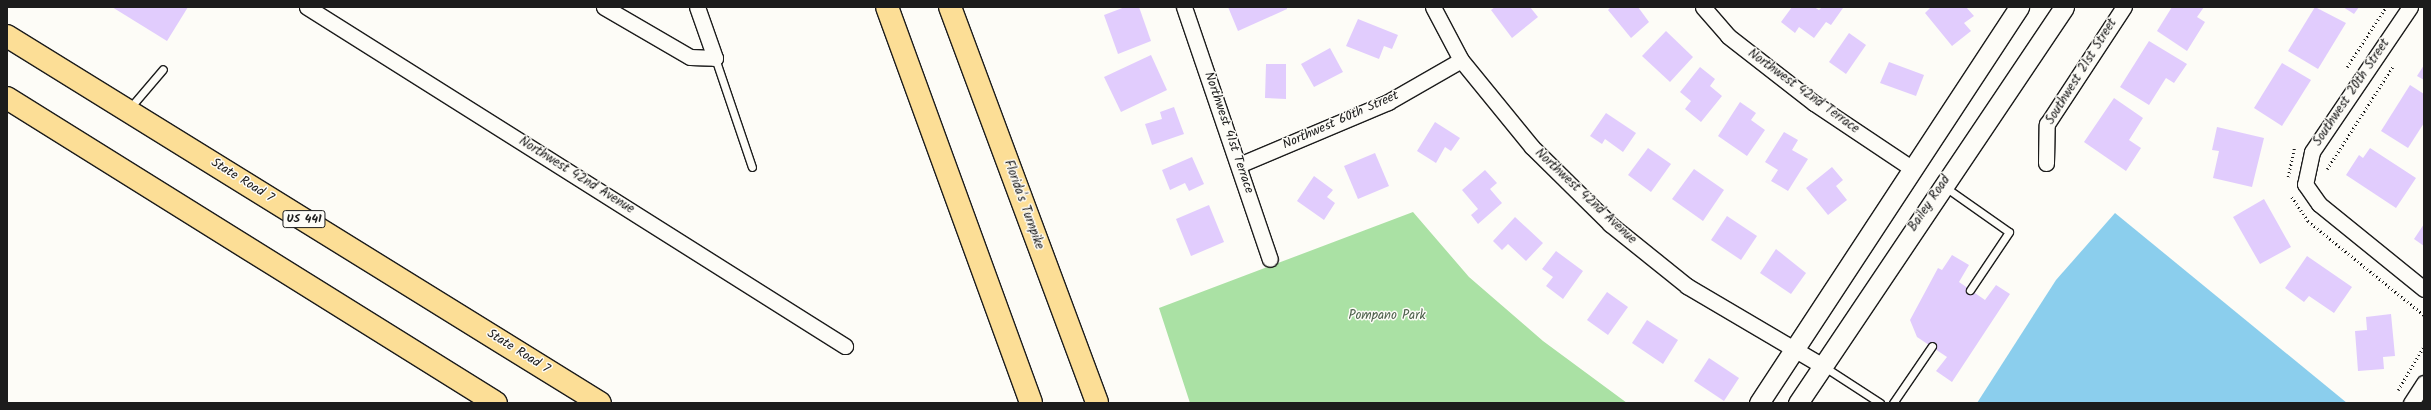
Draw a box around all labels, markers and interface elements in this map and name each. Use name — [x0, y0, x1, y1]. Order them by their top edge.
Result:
street label: Southwest 21st Street — [2043, 16, 2121, 128]
street label: Southwest 20th Street — [2310, 37, 2394, 149]
street label: Northwest 42nd Terrace — [1744, 46, 1862, 138]
street label: Northwest 41st Terrace — [1200, 70, 1256, 196]
street label: Northwest 60th Street — [1281, 88, 1401, 154]
street label: Northwest 42nd Avenue — [515, 134, 637, 218]
street label: Northwest 42nd Avenue — [1531, 146, 1639, 248]
street label: State Road 7 — [208, 155, 276, 207]
street label: Florida's Turnpike — [1000, 158, 1046, 252]
street label: Bailey Road — [1906, 173, 1954, 235]
road number: US 441 — [282, 209, 326, 229]
park label: Pompano Park — [1348, 308, 1426, 324]
street label: State Road 7 — [484, 326, 552, 378]

